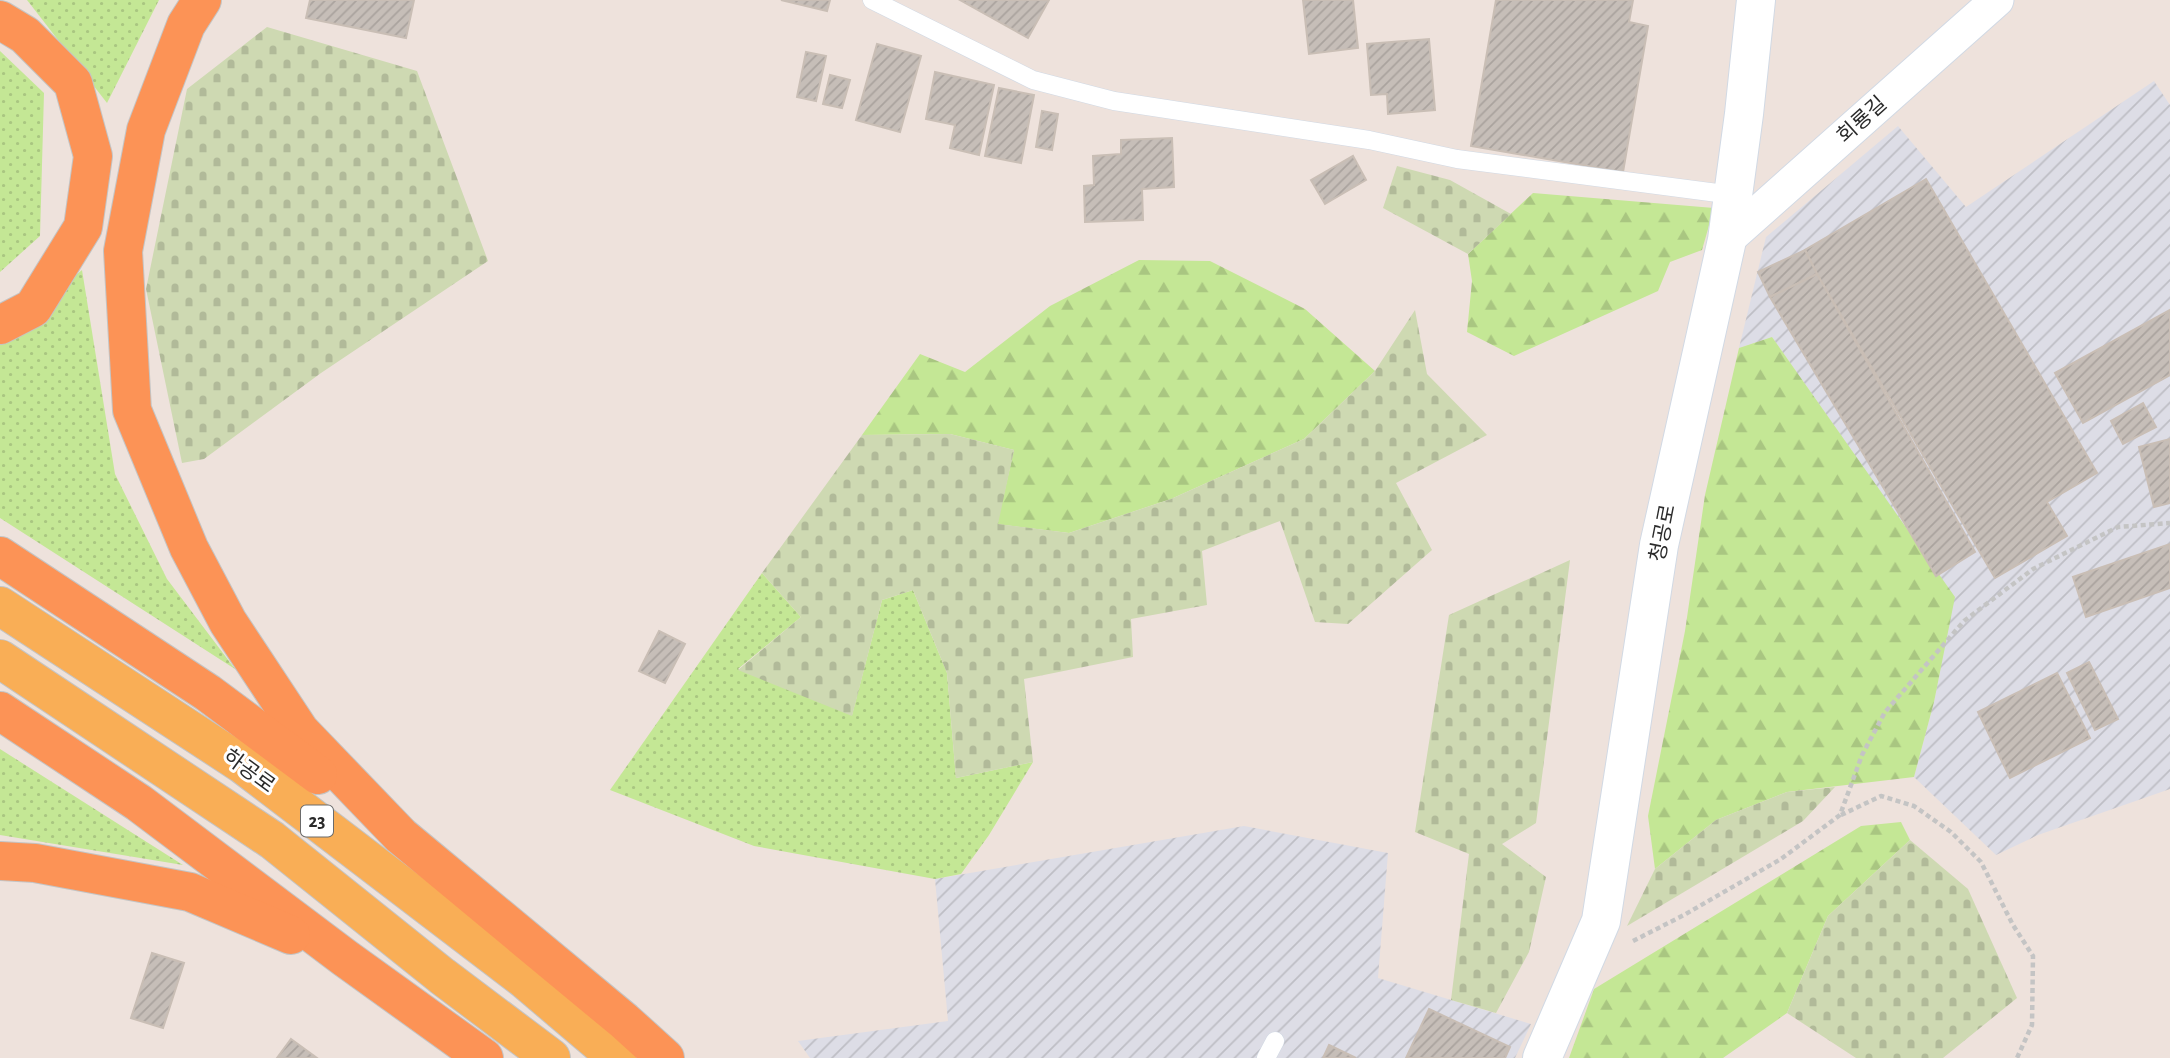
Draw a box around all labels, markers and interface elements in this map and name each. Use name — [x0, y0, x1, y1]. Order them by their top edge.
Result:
street label: 회룡길 — [1833, 92, 1891, 147]
street label: 청공로 — [1646, 502, 1679, 563]
street label: 하공로 — [219, 745, 279, 797]
road number: 23 — [301, 806, 333, 836]

